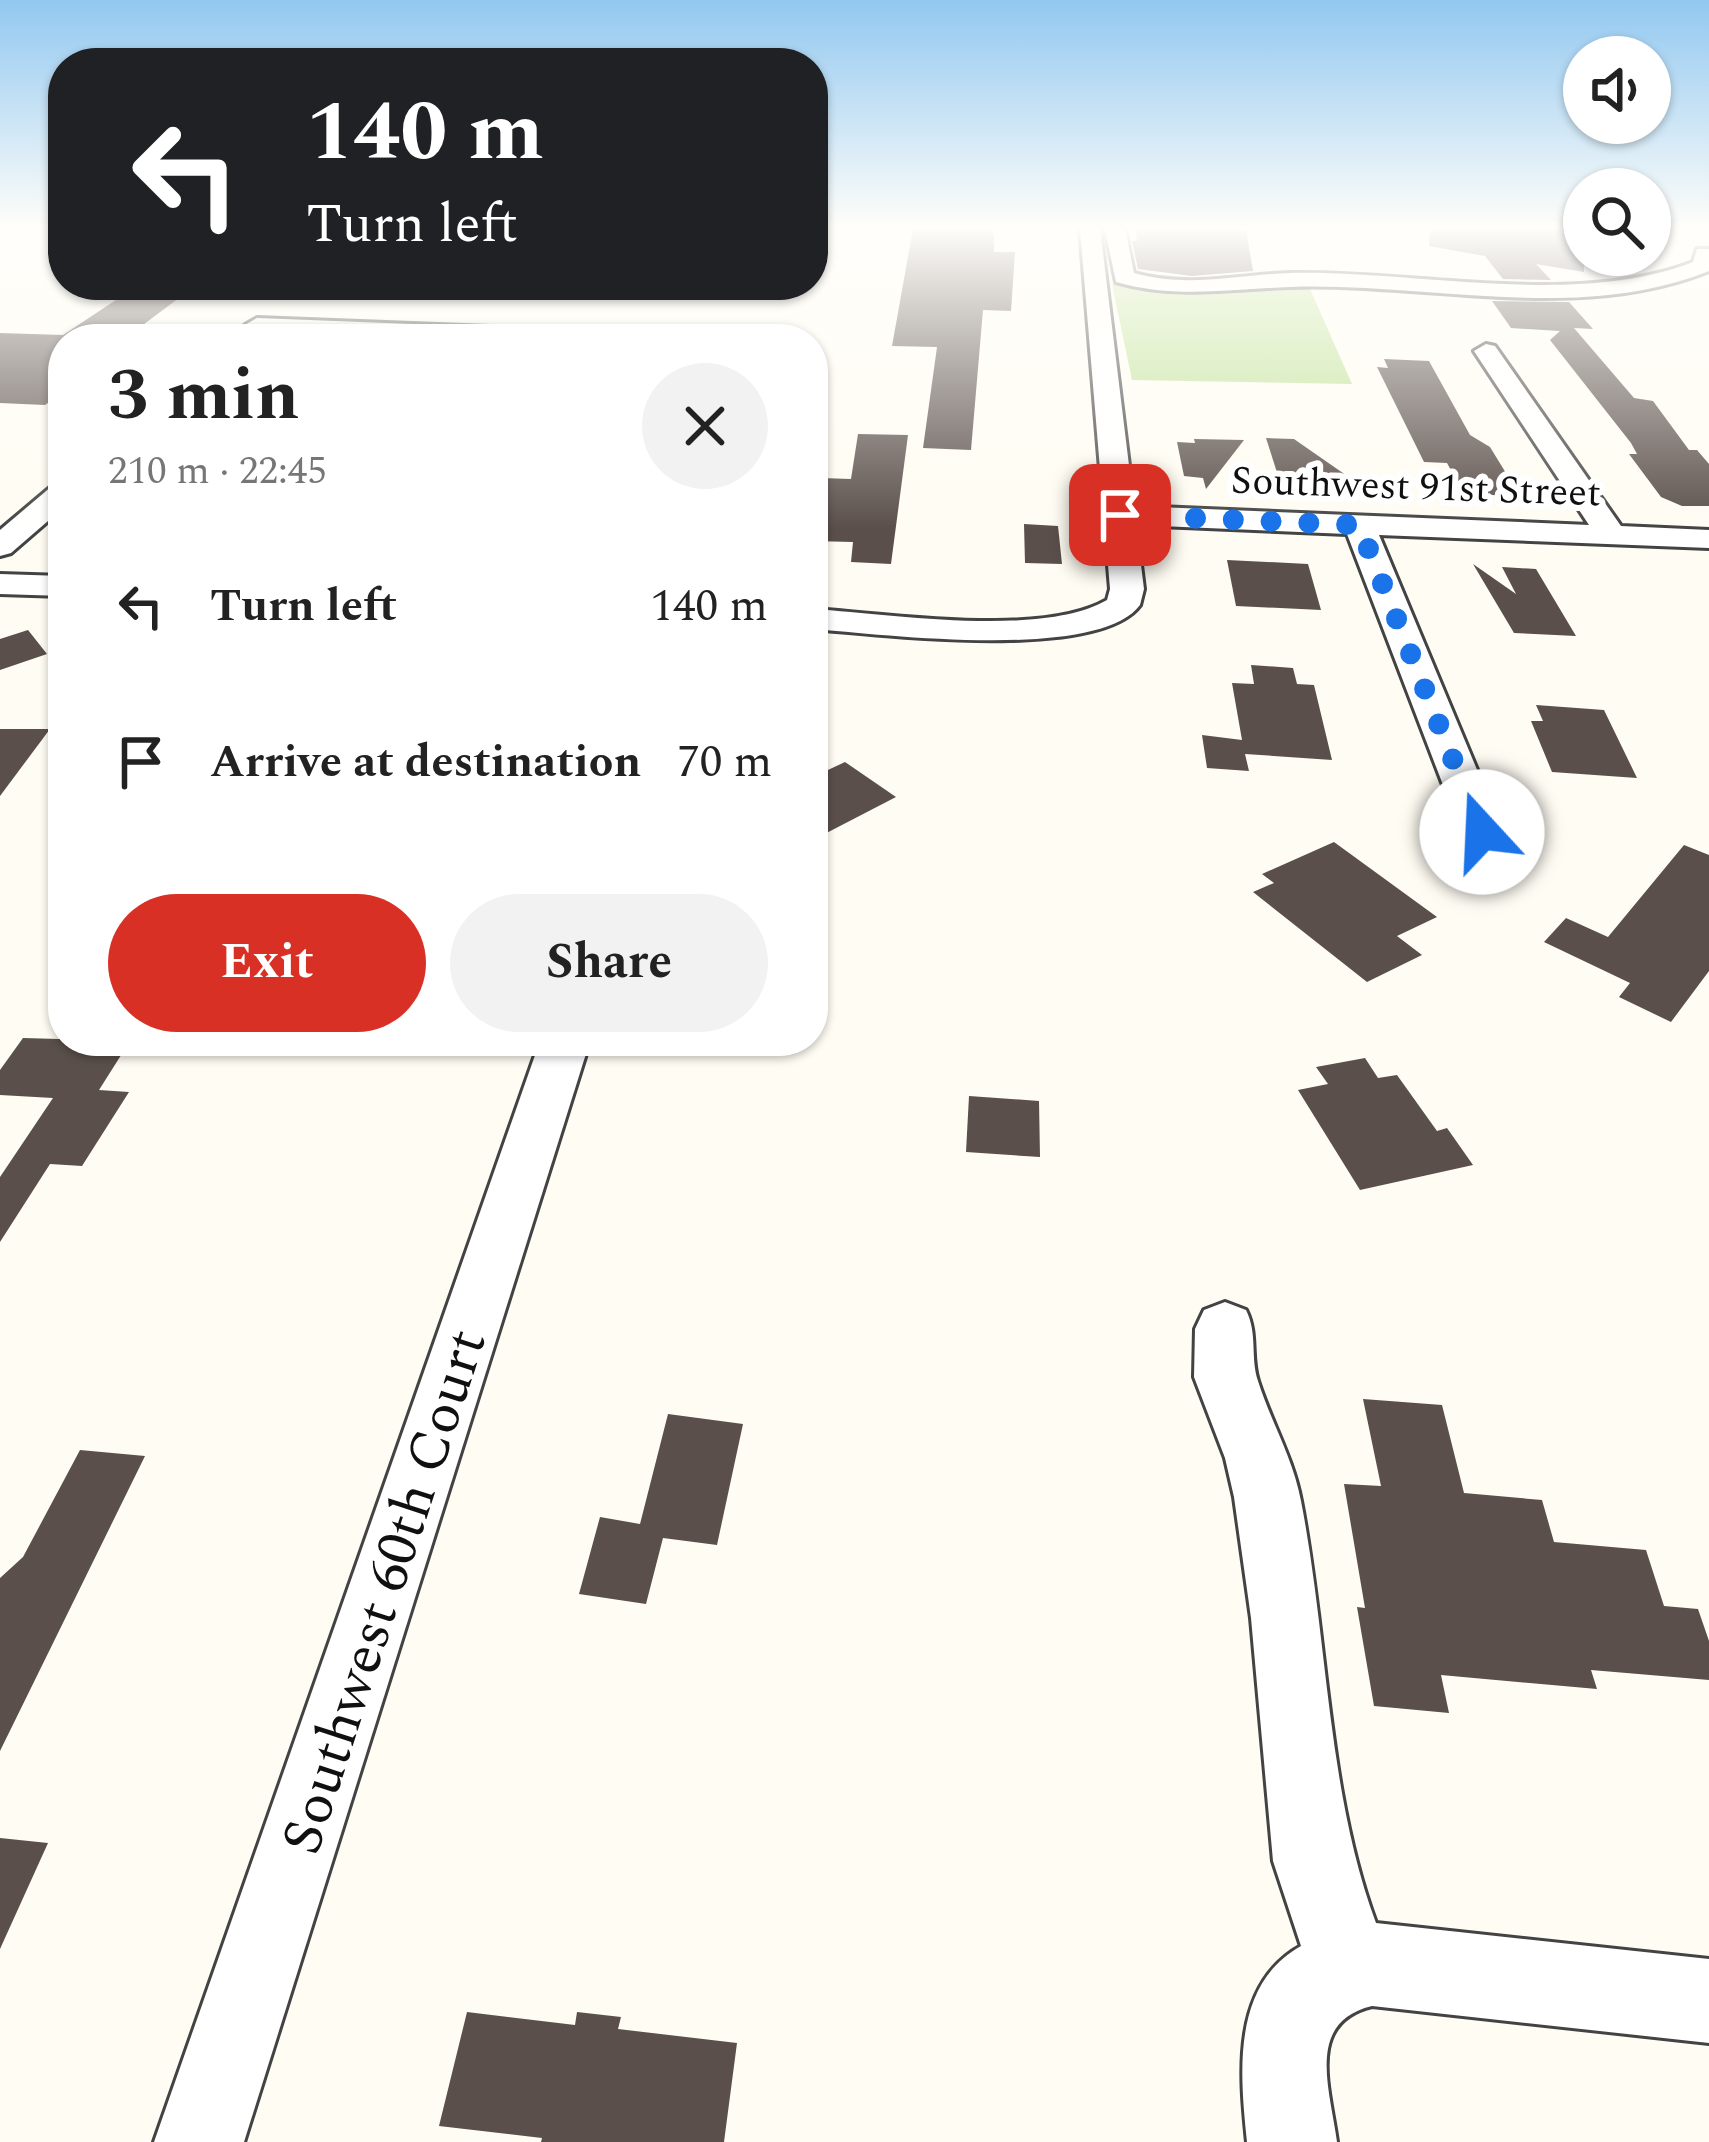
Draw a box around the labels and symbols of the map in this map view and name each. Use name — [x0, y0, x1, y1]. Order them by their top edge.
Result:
street label: Southwest 91st Street — [1230, 452, 1602, 523]
pin — [1069, 464, 1171, 566]
position arrow — [1419, 769, 1545, 895]
street label: Southwest 60th Court — [259, 1318, 510, 1866]

